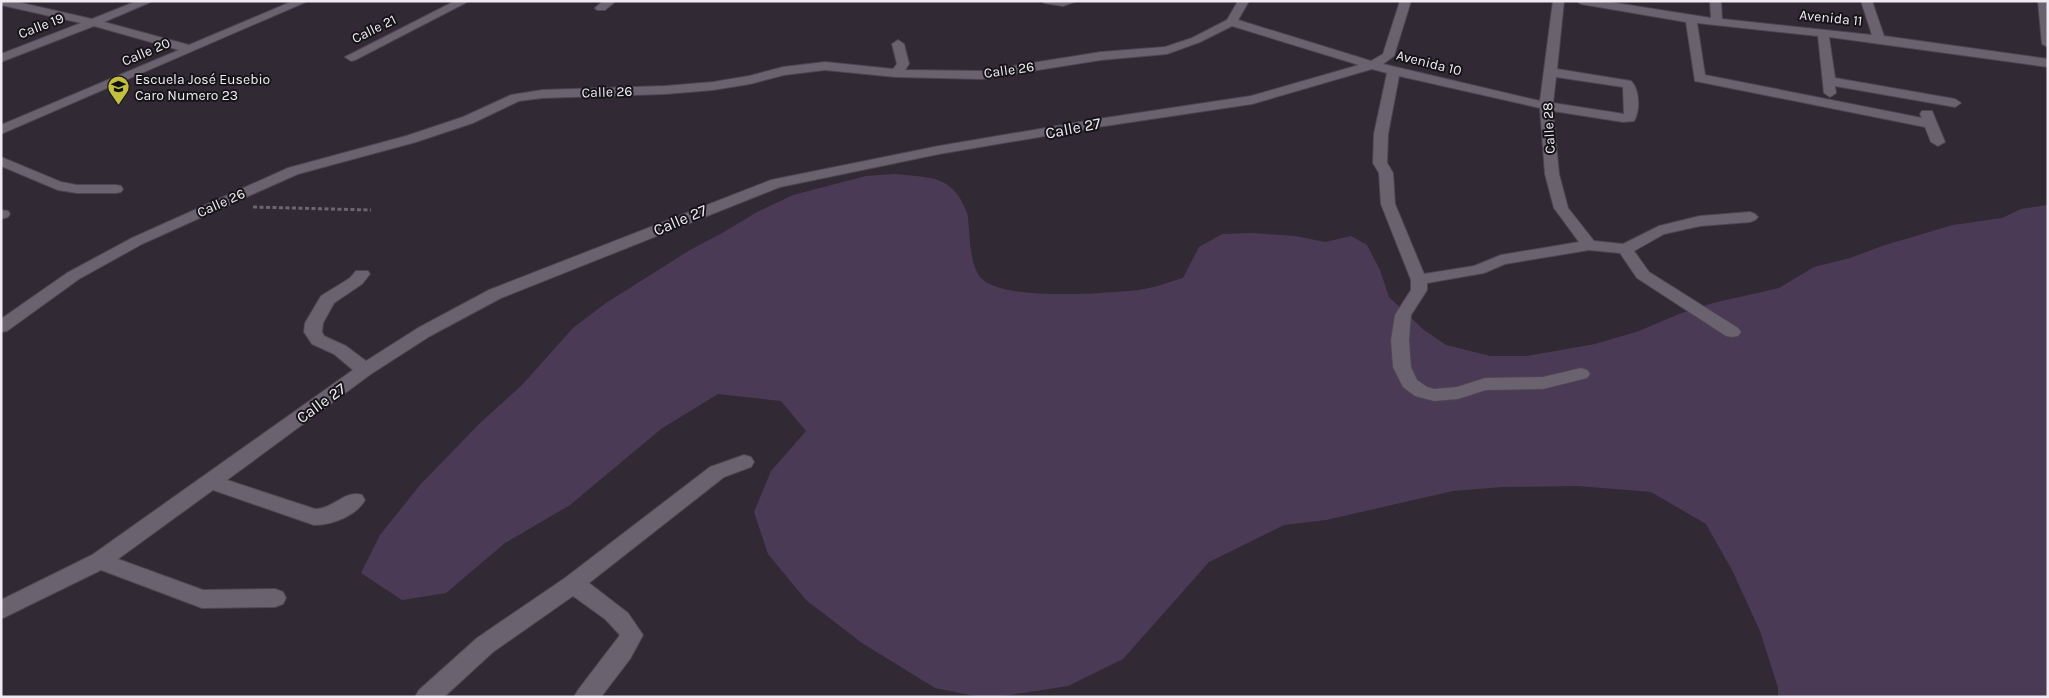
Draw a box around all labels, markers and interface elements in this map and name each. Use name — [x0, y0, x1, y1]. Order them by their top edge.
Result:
street label: Avenida 11 — [1799, 6, 1863, 30]
street label: Calle 19 — [16, 10, 66, 42]
street label: Calle 21 — [349, 11, 399, 47]
street label: Calle 20 — [119, 34, 173, 70]
street label: Avenida 10 — [1395, 47, 1463, 79]
street label: Calle 26 — [983, 58, 1035, 82]
place label: Escuela José Eusebio Caro Numero 23 — [135, 71, 270, 104]
school or university icon: Escuela José Eusebio Caro Numero 23 — [107, 75, 131, 106]
street label: Calle 26 — [581, 83, 633, 101]
street label: Calle 28 — [1539, 102, 1559, 154]
street label: Calle 27 — [1044, 113, 1103, 143]
street label: Calle 26 — [194, 185, 248, 221]
street label: Calle 27 — [650, 200, 710, 240]
street label: Calle 27 — [293, 378, 350, 427]

